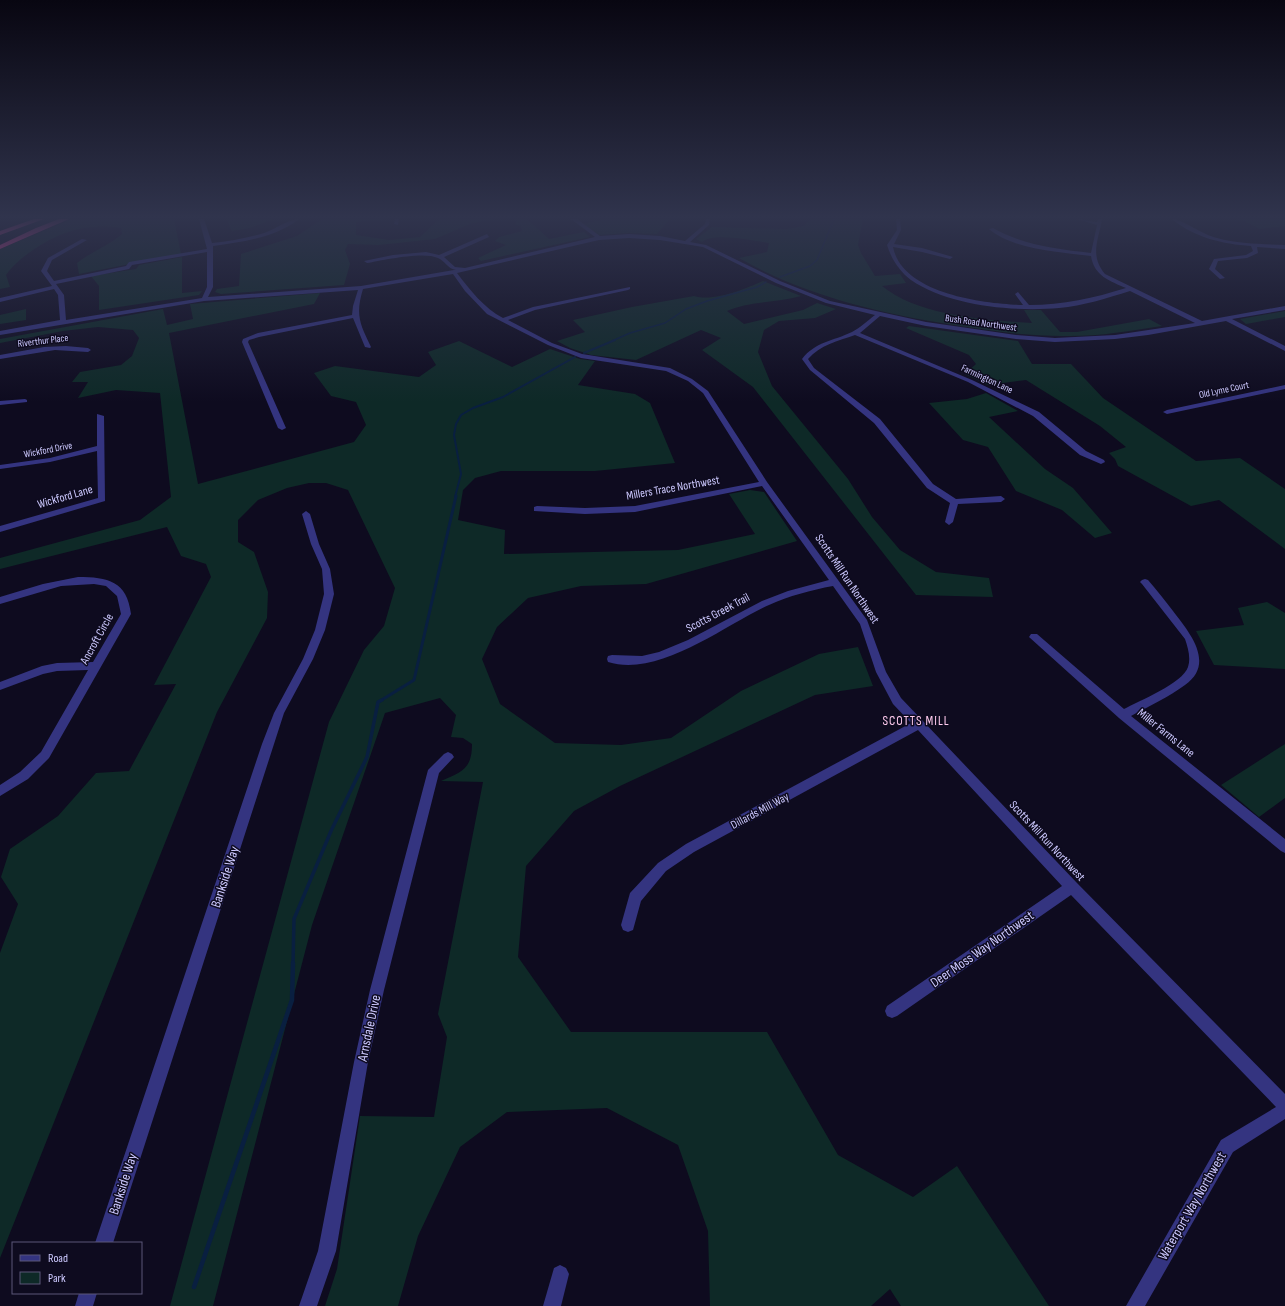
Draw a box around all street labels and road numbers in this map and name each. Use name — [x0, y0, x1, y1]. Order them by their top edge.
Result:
street label: Bush Road Northwest — [944, 312, 1018, 334]
street label: Riverthur Place — [17, 332, 69, 350]
street label: Farmington Lane — [959, 362, 1015, 396]
street label: Old Lyme Court — [1198, 379, 1250, 401]
street label: Wickford Drive — [23, 439, 73, 461]
street label: Millers Trace Northwest — [625, 472, 721, 504]
street label: Wickford Lane — [36, 482, 95, 512]
street label: Scotts Mill Run Northwest — [812, 531, 883, 627]
street label: Scotts Greek Trail — [684, 590, 752, 636]
street label: Ancroft Circle — [76, 611, 117, 668]
street label: Miller Farms Lane — [1134, 705, 1198, 761]
street label: Dillards Mill Way — [728, 789, 792, 833]
street label: Scotts Mill Run Northwest — [1006, 798, 1088, 885]
street label: Bankside Way — [207, 844, 243, 910]
street label: Deer Moss Way Northwest — [927, 907, 1037, 991]
street label: Arnsdale Drive — [353, 993, 384, 1064]
street label: Waterport Way Northwest — [1154, 1149, 1230, 1263]
street label: Bankside Way — [105, 1151, 141, 1217]

